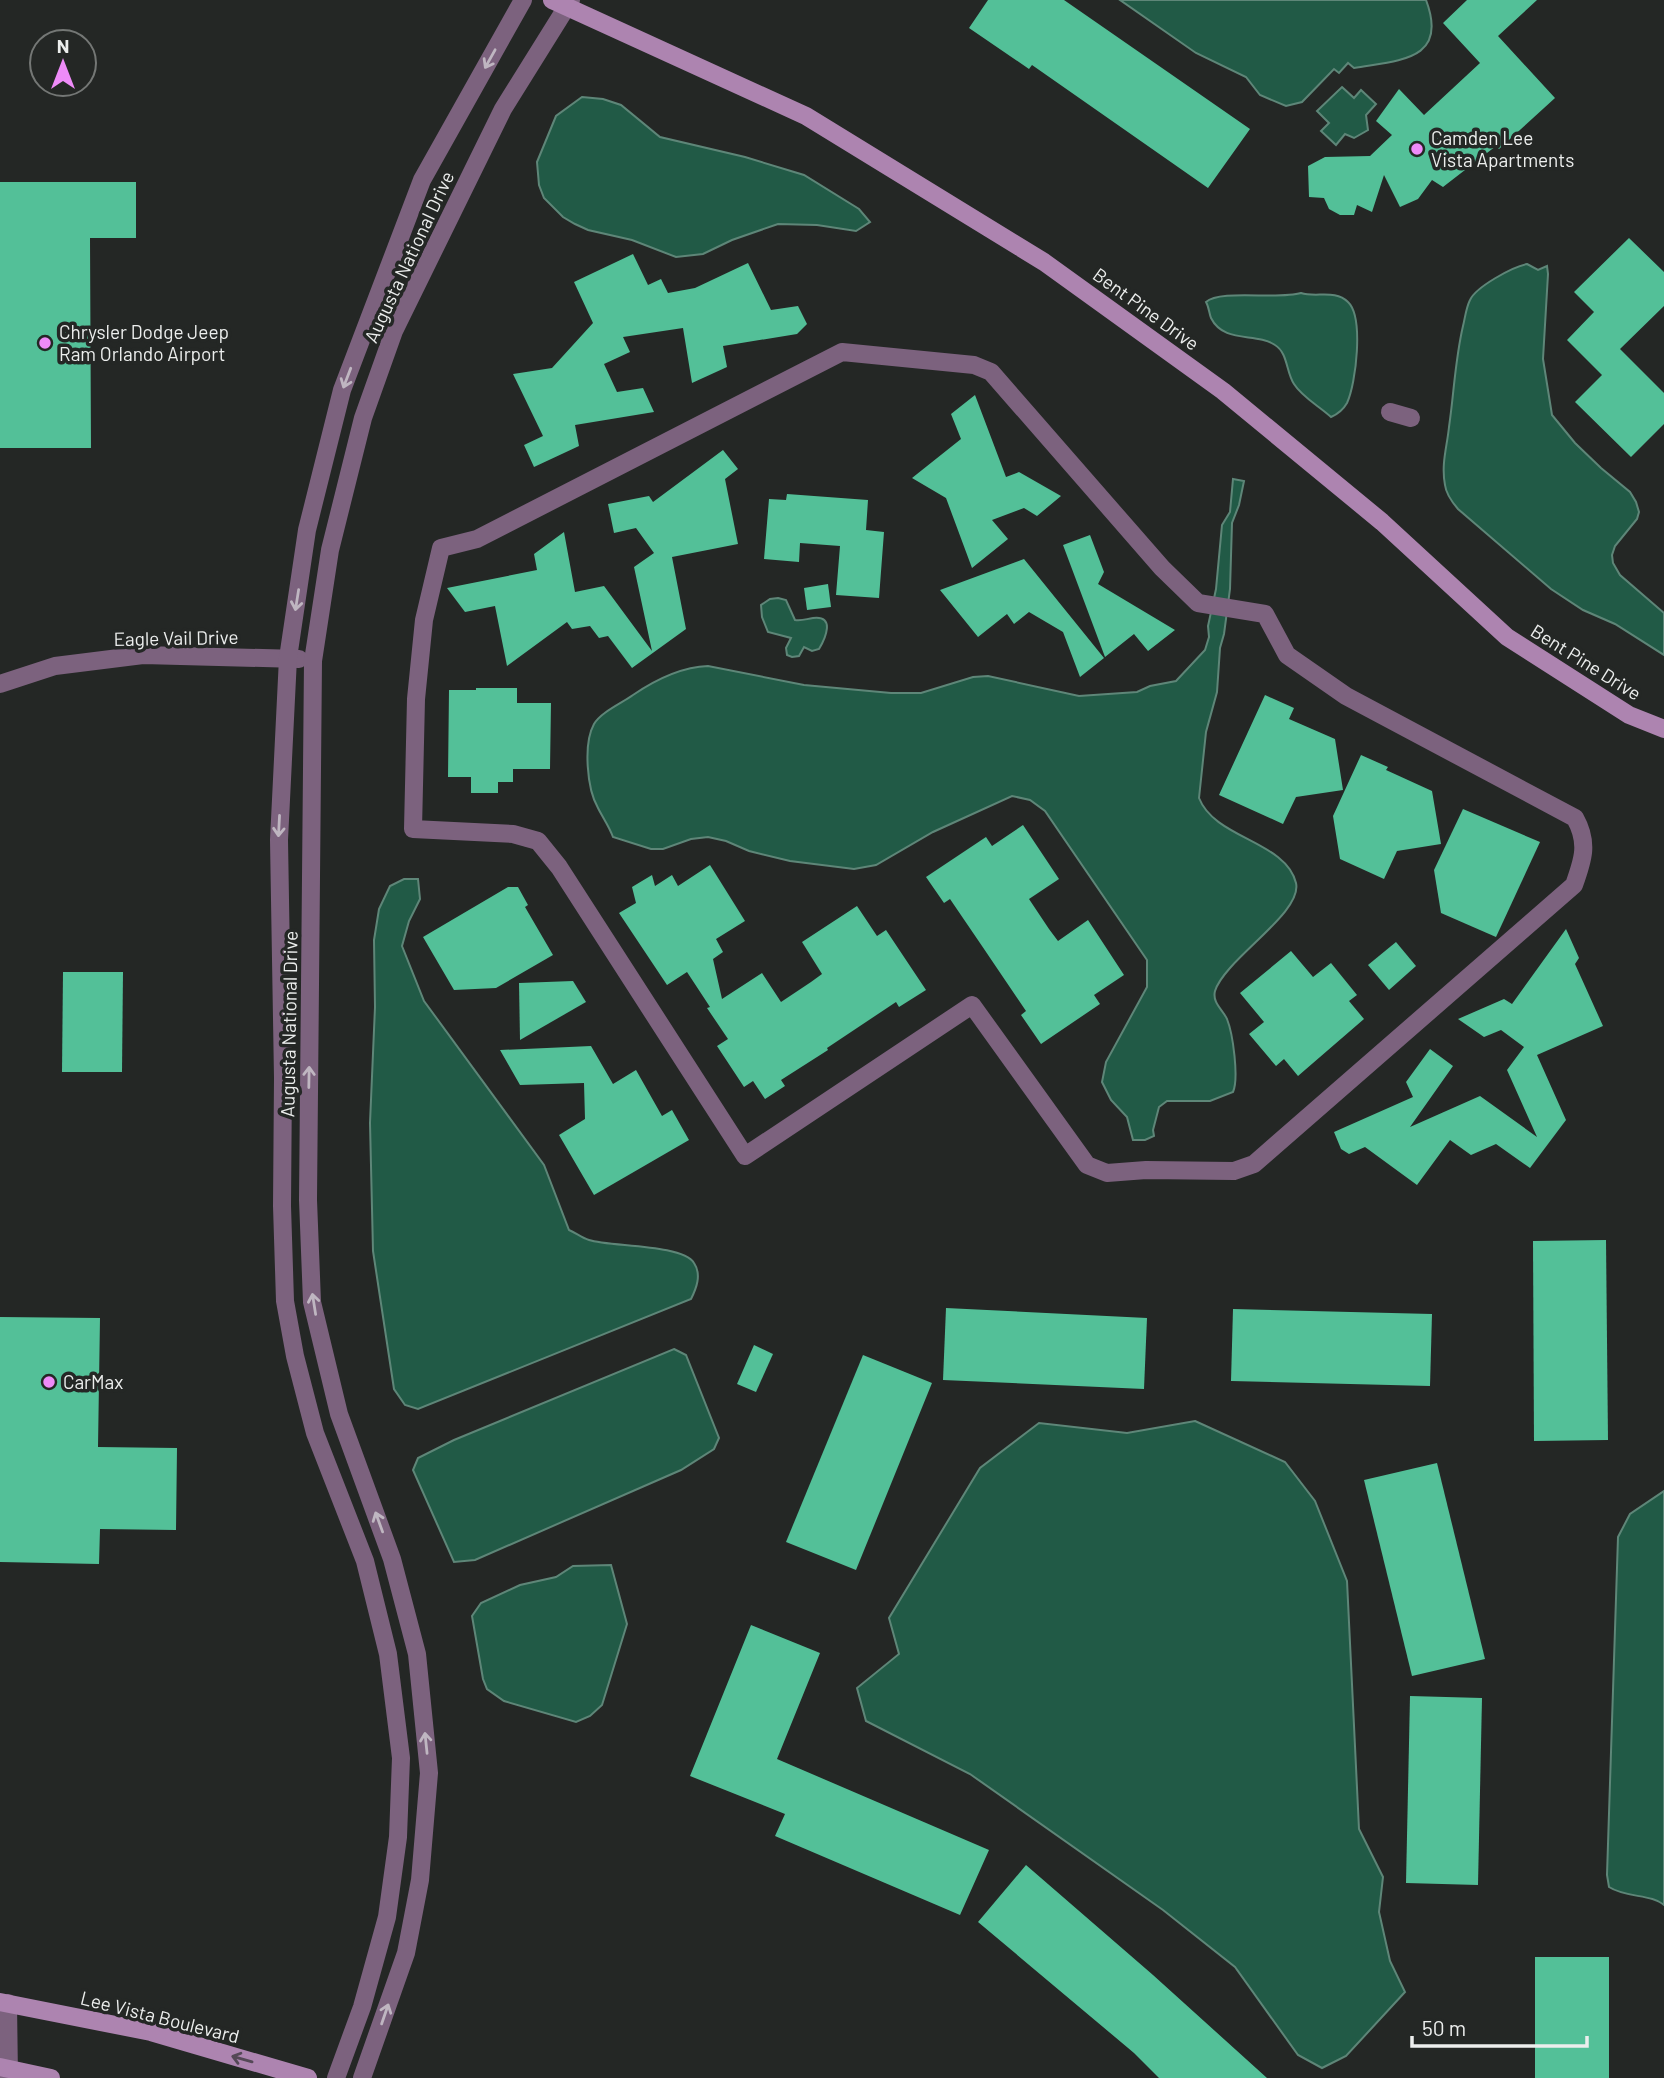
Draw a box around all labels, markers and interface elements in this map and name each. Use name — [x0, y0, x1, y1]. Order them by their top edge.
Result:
north arrow — [28, 28, 98, 98]
text: N — [57, 34, 69, 57]
one-way arrow — [483, 49, 497, 69]
place label: Camden Lee Vista Apartments — [1431, 126, 1574, 171]
marker: Camden Lee Vista Apartments — [1409, 141, 1425, 157]
street label: Augusta National Drive — [359, 167, 458, 346]
street label: Bent Pine Drive — [1089, 262, 1204, 355]
place label: Chrysler Dodge Jeep Ram Orlando Airport — [59, 320, 229, 365]
marker: Chrysler Dodge Jeep Ram Orlando Airport — [37, 335, 53, 351]
one-way arrow — [340, 367, 352, 388]
one-way arrow — [290, 588, 303, 610]
street label: Bent Pine Drive — [1527, 619, 1646, 705]
street label: Eagle Vail Drive — [113, 625, 239, 650]
one-way arrow — [273, 814, 286, 837]
street label: Augusta National Drive — [275, 930, 302, 1118]
one-way arrow — [302, 1066, 316, 1089]
one-way arrow — [307, 1293, 320, 1316]
place label: CarMax — [63, 1370, 123, 1393]
marker: CarMax — [41, 1374, 57, 1390]
one-way arrow — [371, 1511, 384, 1533]
one-way arrow — [419, 1732, 432, 1755]
street label: Lee Vista Boulevard — [78, 1986, 242, 2047]
one-way arrow — [380, 2003, 392, 2025]
scale bar — [1412, 2004, 1587, 2048]
text: 50 m — [1422, 2015, 1466, 2040]
one-way arrow — [231, 2052, 254, 2065]

